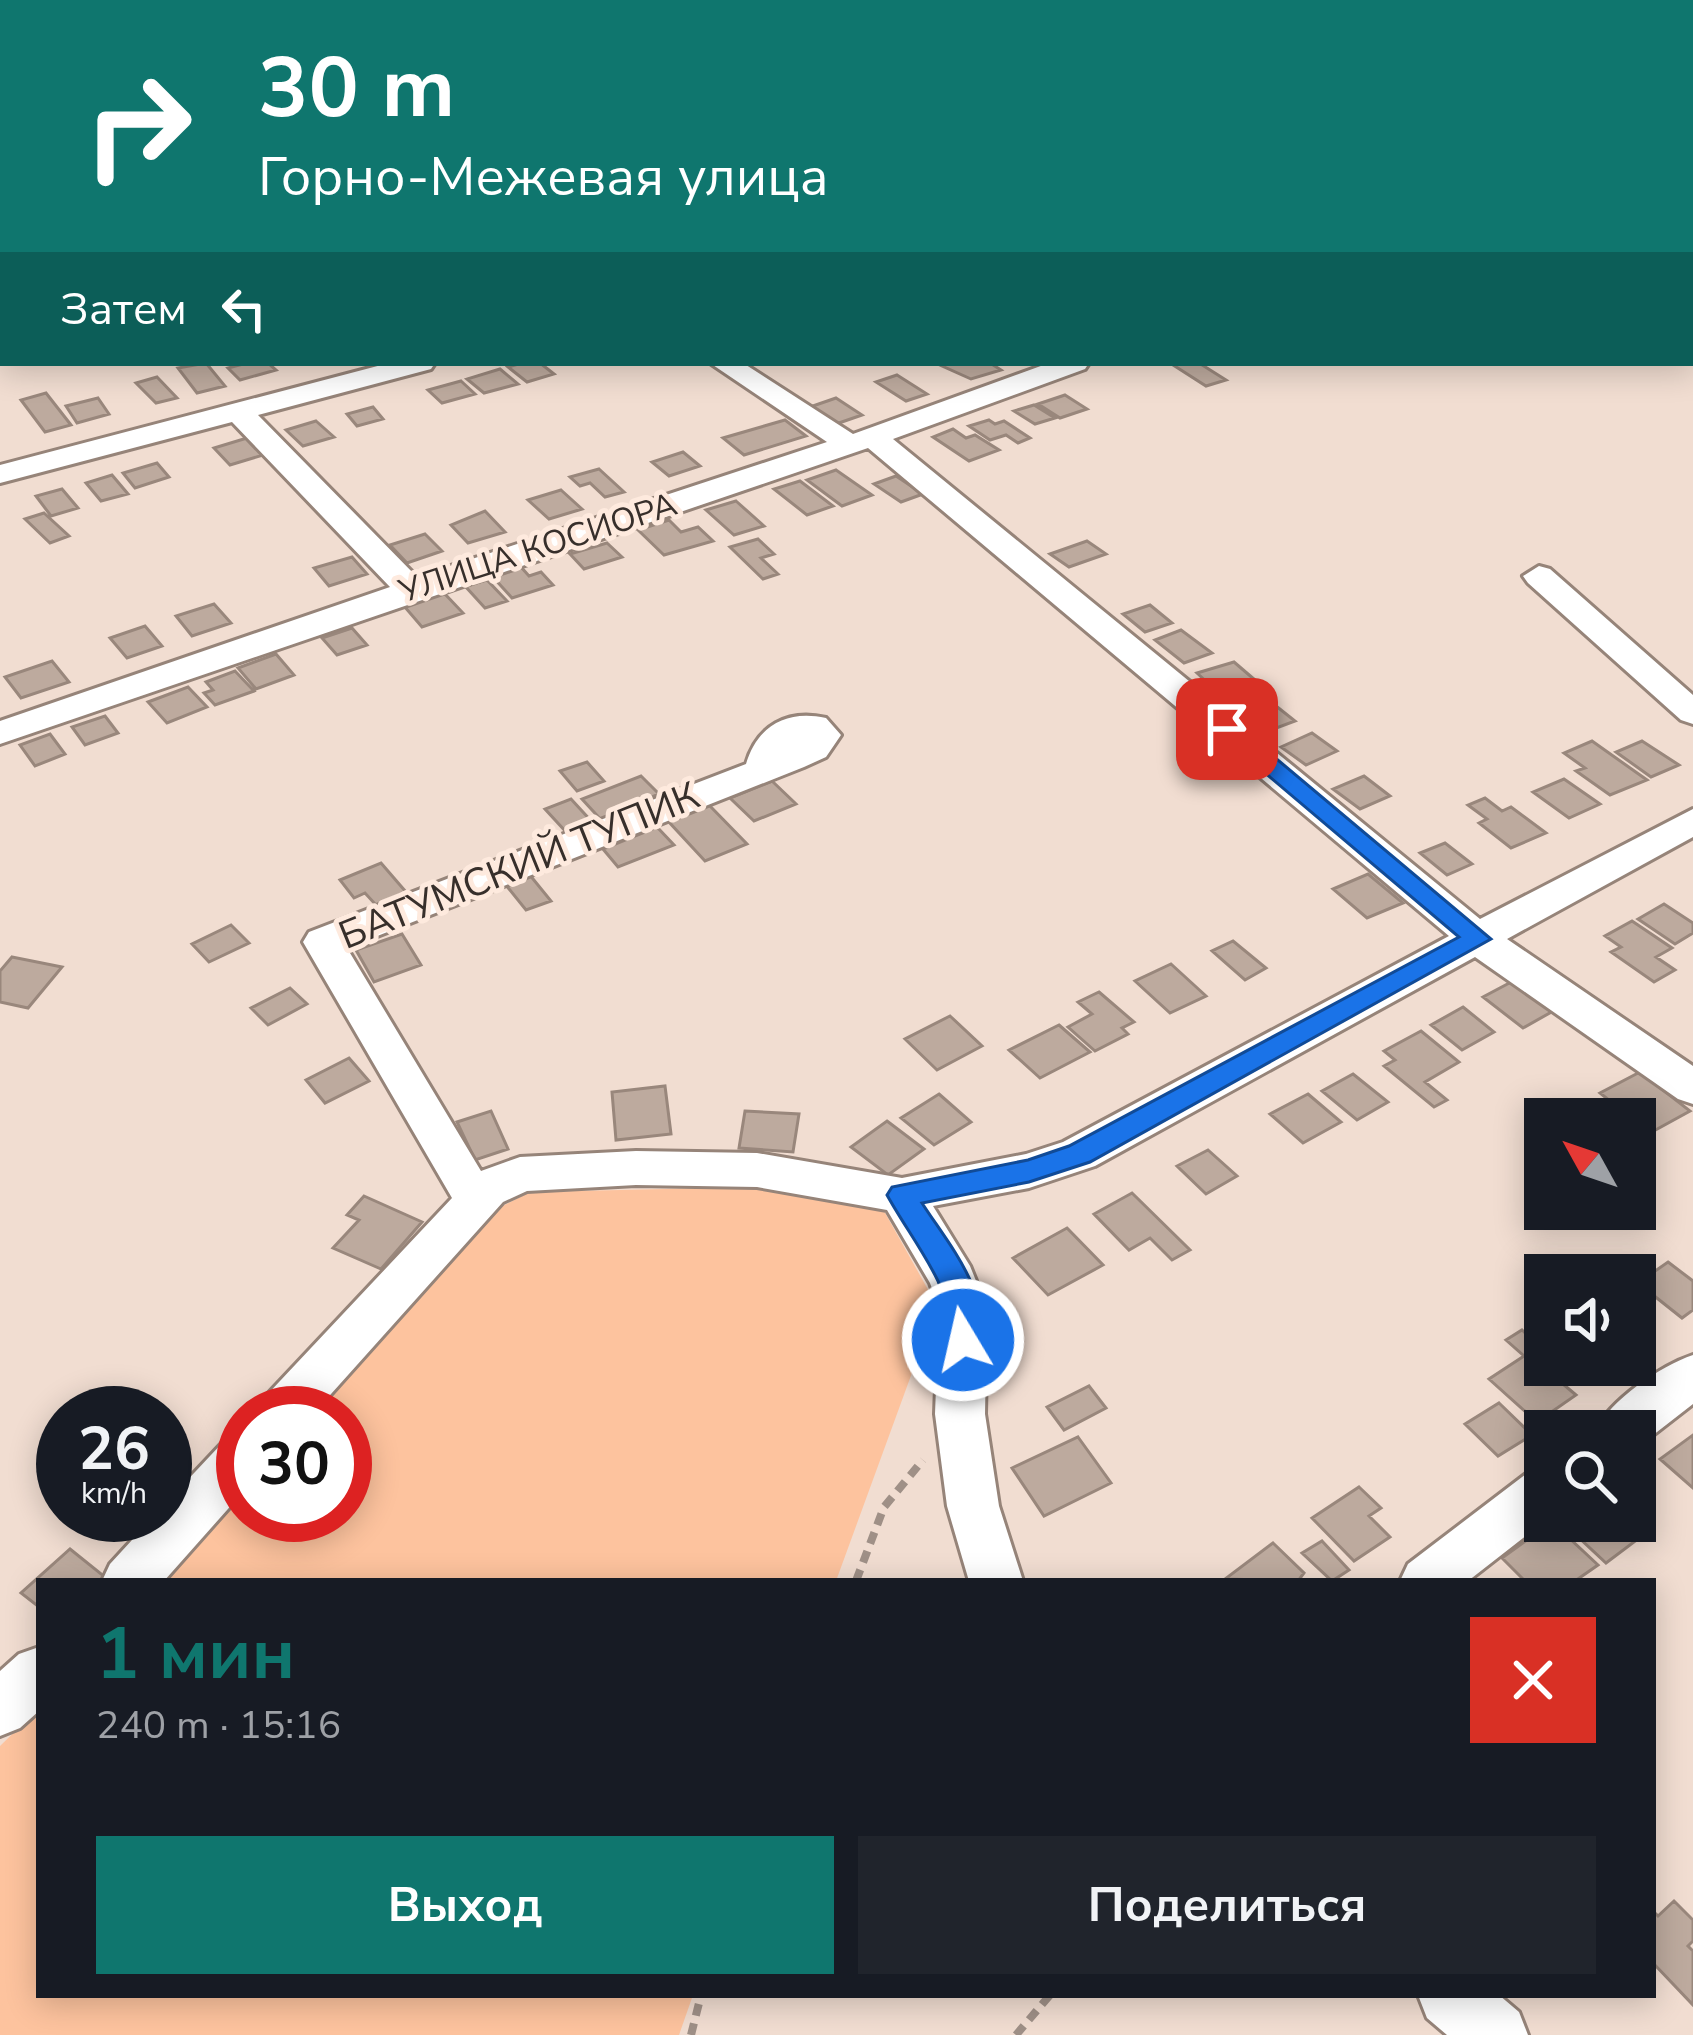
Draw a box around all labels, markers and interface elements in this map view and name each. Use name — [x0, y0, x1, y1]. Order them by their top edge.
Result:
text: 30 m — [258, 31, 455, 146]
icon: right — [60, 48, 216, 204]
text: Горно-Межевая улица — [258, 140, 829, 214]
icon: left — [211, 276, 277, 342]
text: Затем — [60, 279, 187, 340]
street label: УЛИЦА КОСИОРА — [392, 482, 683, 614]
pin — [1176, 678, 1278, 780]
icon: arrive — [1194, 696, 1260, 762]
street label: БАТУМСКИЙ ТУПИК — [331, 770, 707, 962]
north arrow — [1524, 1098, 1656, 1230]
map controls — [1524, 1098, 1656, 1542]
button: sound — [1524, 1254, 1656, 1386]
position arrow — [900, 1277, 1026, 1403]
speed limit sign: 30 — [216, 1386, 372, 1542]
text: 26 — [78, 1408, 150, 1490]
button: search — [1524, 1410, 1656, 1542]
text: km/h — [81, 1473, 147, 1514]
text: 1 мин — [96, 1605, 295, 1703]
button: close — [1470, 1617, 1596, 1743]
text: 240 m · 15:16 — [96, 1699, 341, 1752]
button: Выход — [96, 1836, 834, 1974]
button: Поделиться — [858, 1836, 1596, 1974]

